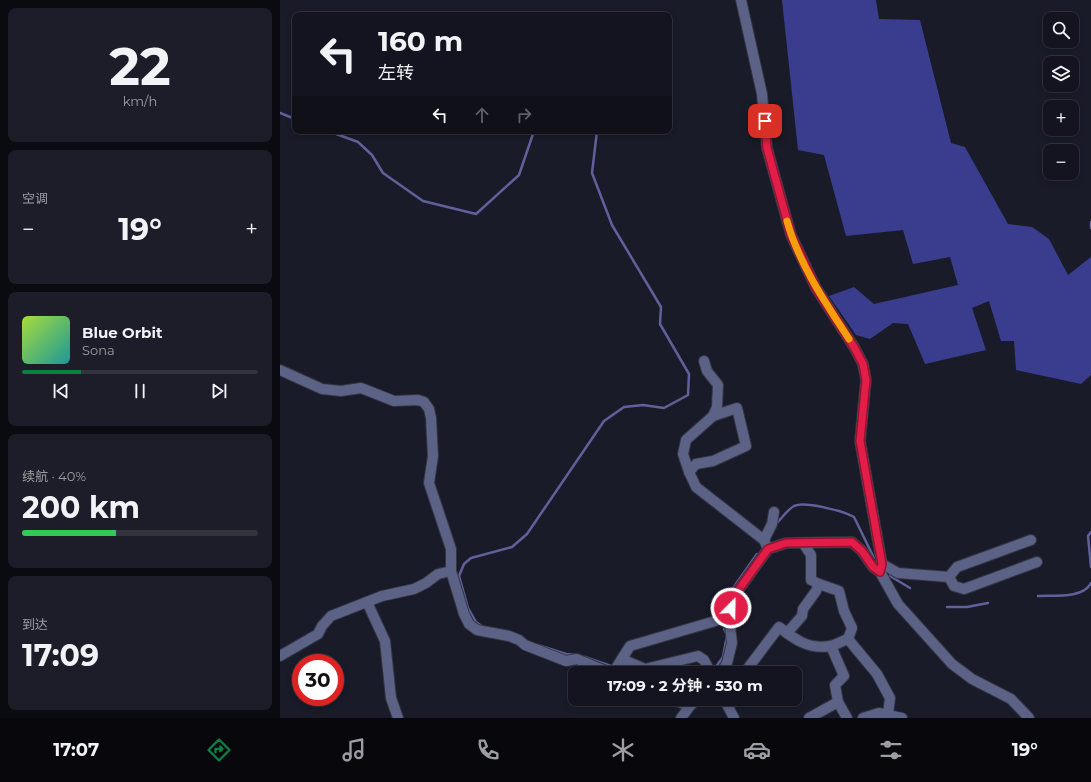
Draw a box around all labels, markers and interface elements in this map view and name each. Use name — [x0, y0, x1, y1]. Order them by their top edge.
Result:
map controls — [1043, 12, 1079, 180]
button: search — [1043, 12, 1079, 48]
text: 160 m — [378, 24, 463, 58]
icon: left — [312, 28, 364, 80]
text: 22 — [109, 35, 171, 98]
button: layers — [1043, 56, 1079, 92]
text: 左转 — [378, 62, 414, 84]
text: km/h — [123, 93, 157, 109]
button: + — [1043, 100, 1079, 136]
icon: left — [429, 104, 451, 126]
icon: ahead — [471, 104, 493, 126]
icon: right — [513, 104, 535, 126]
pin — [748, 104, 782, 138]
icon: arrive — [754, 110, 776, 132]
button: − — [1043, 144, 1079, 180]
text: 空调 — [22, 190, 48, 206]
text: 19° — [118, 211, 162, 248]
text: − — [22, 216, 35, 243]
text: + — [245, 216, 258, 243]
text: Blue Orbit — [82, 323, 162, 342]
text: Sona — [82, 342, 115, 358]
icon: previous — [50, 380, 72, 402]
icon: pause — [129, 380, 151, 402]
icon: next — [208, 380, 230, 402]
text: 续航 · 40% — [22, 468, 86, 484]
text: 200 km — [22, 489, 140, 526]
position arrow — [710, 587, 752, 629]
text: 到达 — [22, 616, 48, 632]
text: 17:09 — [22, 637, 99, 674]
speed limit sign: 30 — [292, 654, 344, 706]
text: 17:09 · 2 分钟 · 530 m — [607, 676, 763, 695]
icon: directions — [205, 736, 233, 764]
icon: music — [340, 736, 368, 764]
icon: phone — [474, 736, 502, 764]
icon: climate — [609, 736, 637, 764]
icon: car — [743, 736, 771, 764]
icon: filters — [877, 736, 905, 764]
text: 17:07 — [53, 739, 99, 761]
text: 19° — [1012, 739, 1038, 761]

